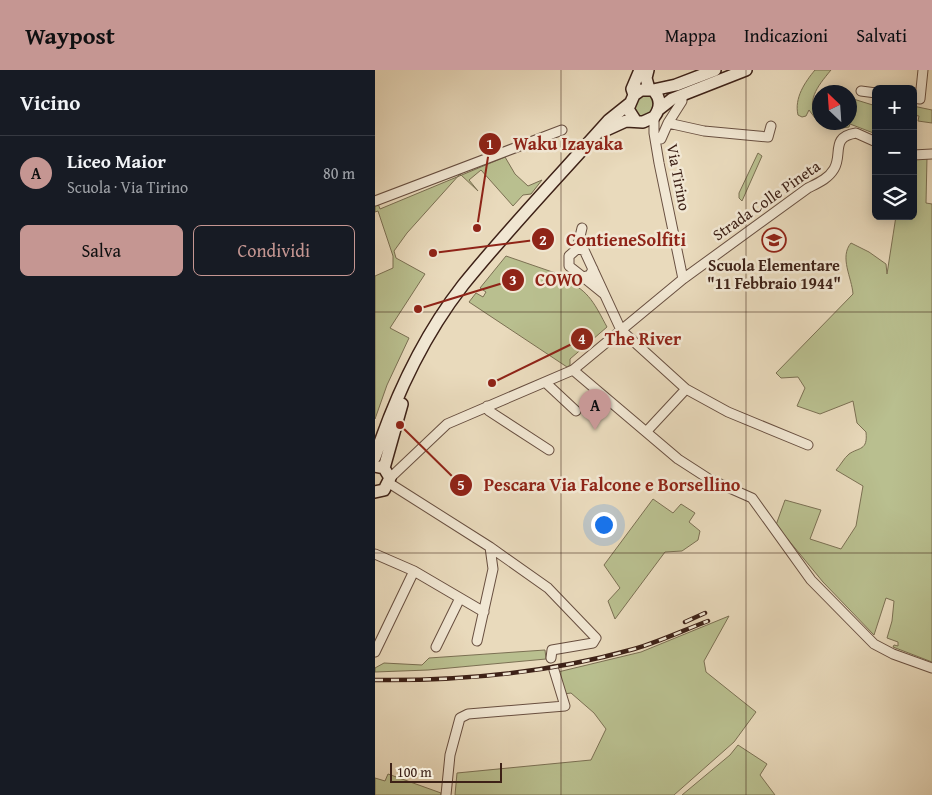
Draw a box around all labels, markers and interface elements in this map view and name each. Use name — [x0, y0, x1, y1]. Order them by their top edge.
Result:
text: Waypost — [25, 18, 115, 53]
text: Mappa — [665, 22, 716, 49]
text: Indicazioni — [744, 22, 828, 49]
text: Salvati — [856, 22, 907, 49]
north arrow — [812, 85, 857, 130]
map controls — [872, 85, 917, 220]
button: + — [872, 85, 917, 130]
text: Vicino — [20, 87, 80, 118]
callout: Waku Izayaka — [478, 127, 632, 160]
text: Waku Izayaka — [513, 130, 624, 157]
button: − — [872, 130, 917, 175]
text: 1 — [486, 133, 494, 154]
street label: Via Tirino — [661, 141, 697, 213]
text: Liceo Maior — [67, 147, 166, 175]
street label: Strada Colle Pineta — [707, 154, 825, 246]
text: A — [31, 161, 41, 185]
text: 80 m — [323, 161, 355, 185]
text: Scuola · Via Tirino — [67, 175, 188, 199]
button: layers — [872, 175, 917, 220]
callout: ContieneSolfiti — [531, 223, 696, 256]
button: Salva — [20, 225, 183, 276]
button: Condividi — [193, 225, 355, 276]
text: ContieneSolfiti — [566, 226, 686, 253]
school or university icon: Scuola Elementare "11 Febbraio 1944" — [761, 227, 787, 253]
text: 2 — [539, 229, 547, 250]
place label: Scuola Elementare "11 Febbraio 1944" — [707, 253, 841, 295]
callout: COWO — [500, 264, 593, 297]
text: COWO — [535, 266, 583, 293]
text: 3 — [509, 269, 517, 290]
callout: The River — [570, 323, 691, 356]
text: The River — [605, 325, 682, 352]
text: 4 — [578, 328, 586, 349]
pin: A — [579, 389, 611, 430]
callout: Pescara Via Falcone e Borsellino — [449, 469, 751, 502]
text: Pescara Via Falcone e Borsellino — [484, 471, 741, 498]
text: 5 — [457, 474, 465, 495]
your location — [591, 512, 617, 538]
scale bar — [390, 760, 503, 783]
text: 100 m — [397, 762, 432, 782]

